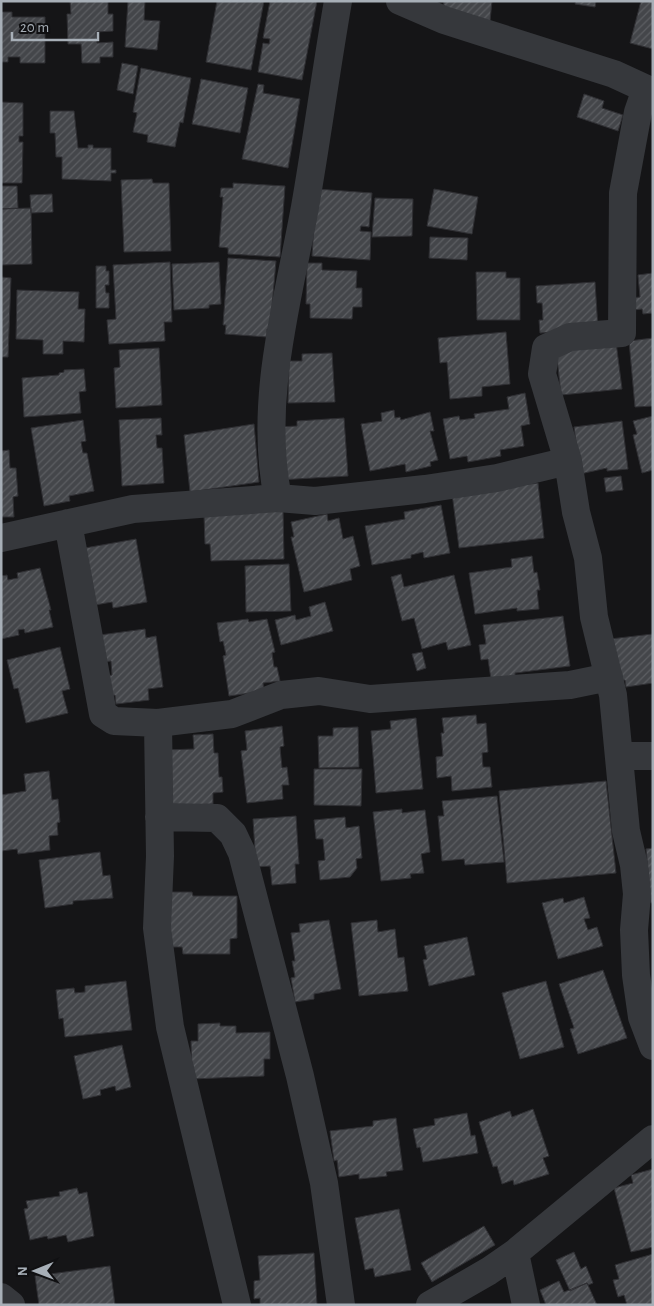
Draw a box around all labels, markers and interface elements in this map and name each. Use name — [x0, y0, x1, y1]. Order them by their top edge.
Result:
scale bar — [12, 10, 99, 42]
text: 20 m — [20, 20, 49, 35]
north arrow — [10, 1246, 60, 1296]
text: N — [16, 1266, 30, 1276]

